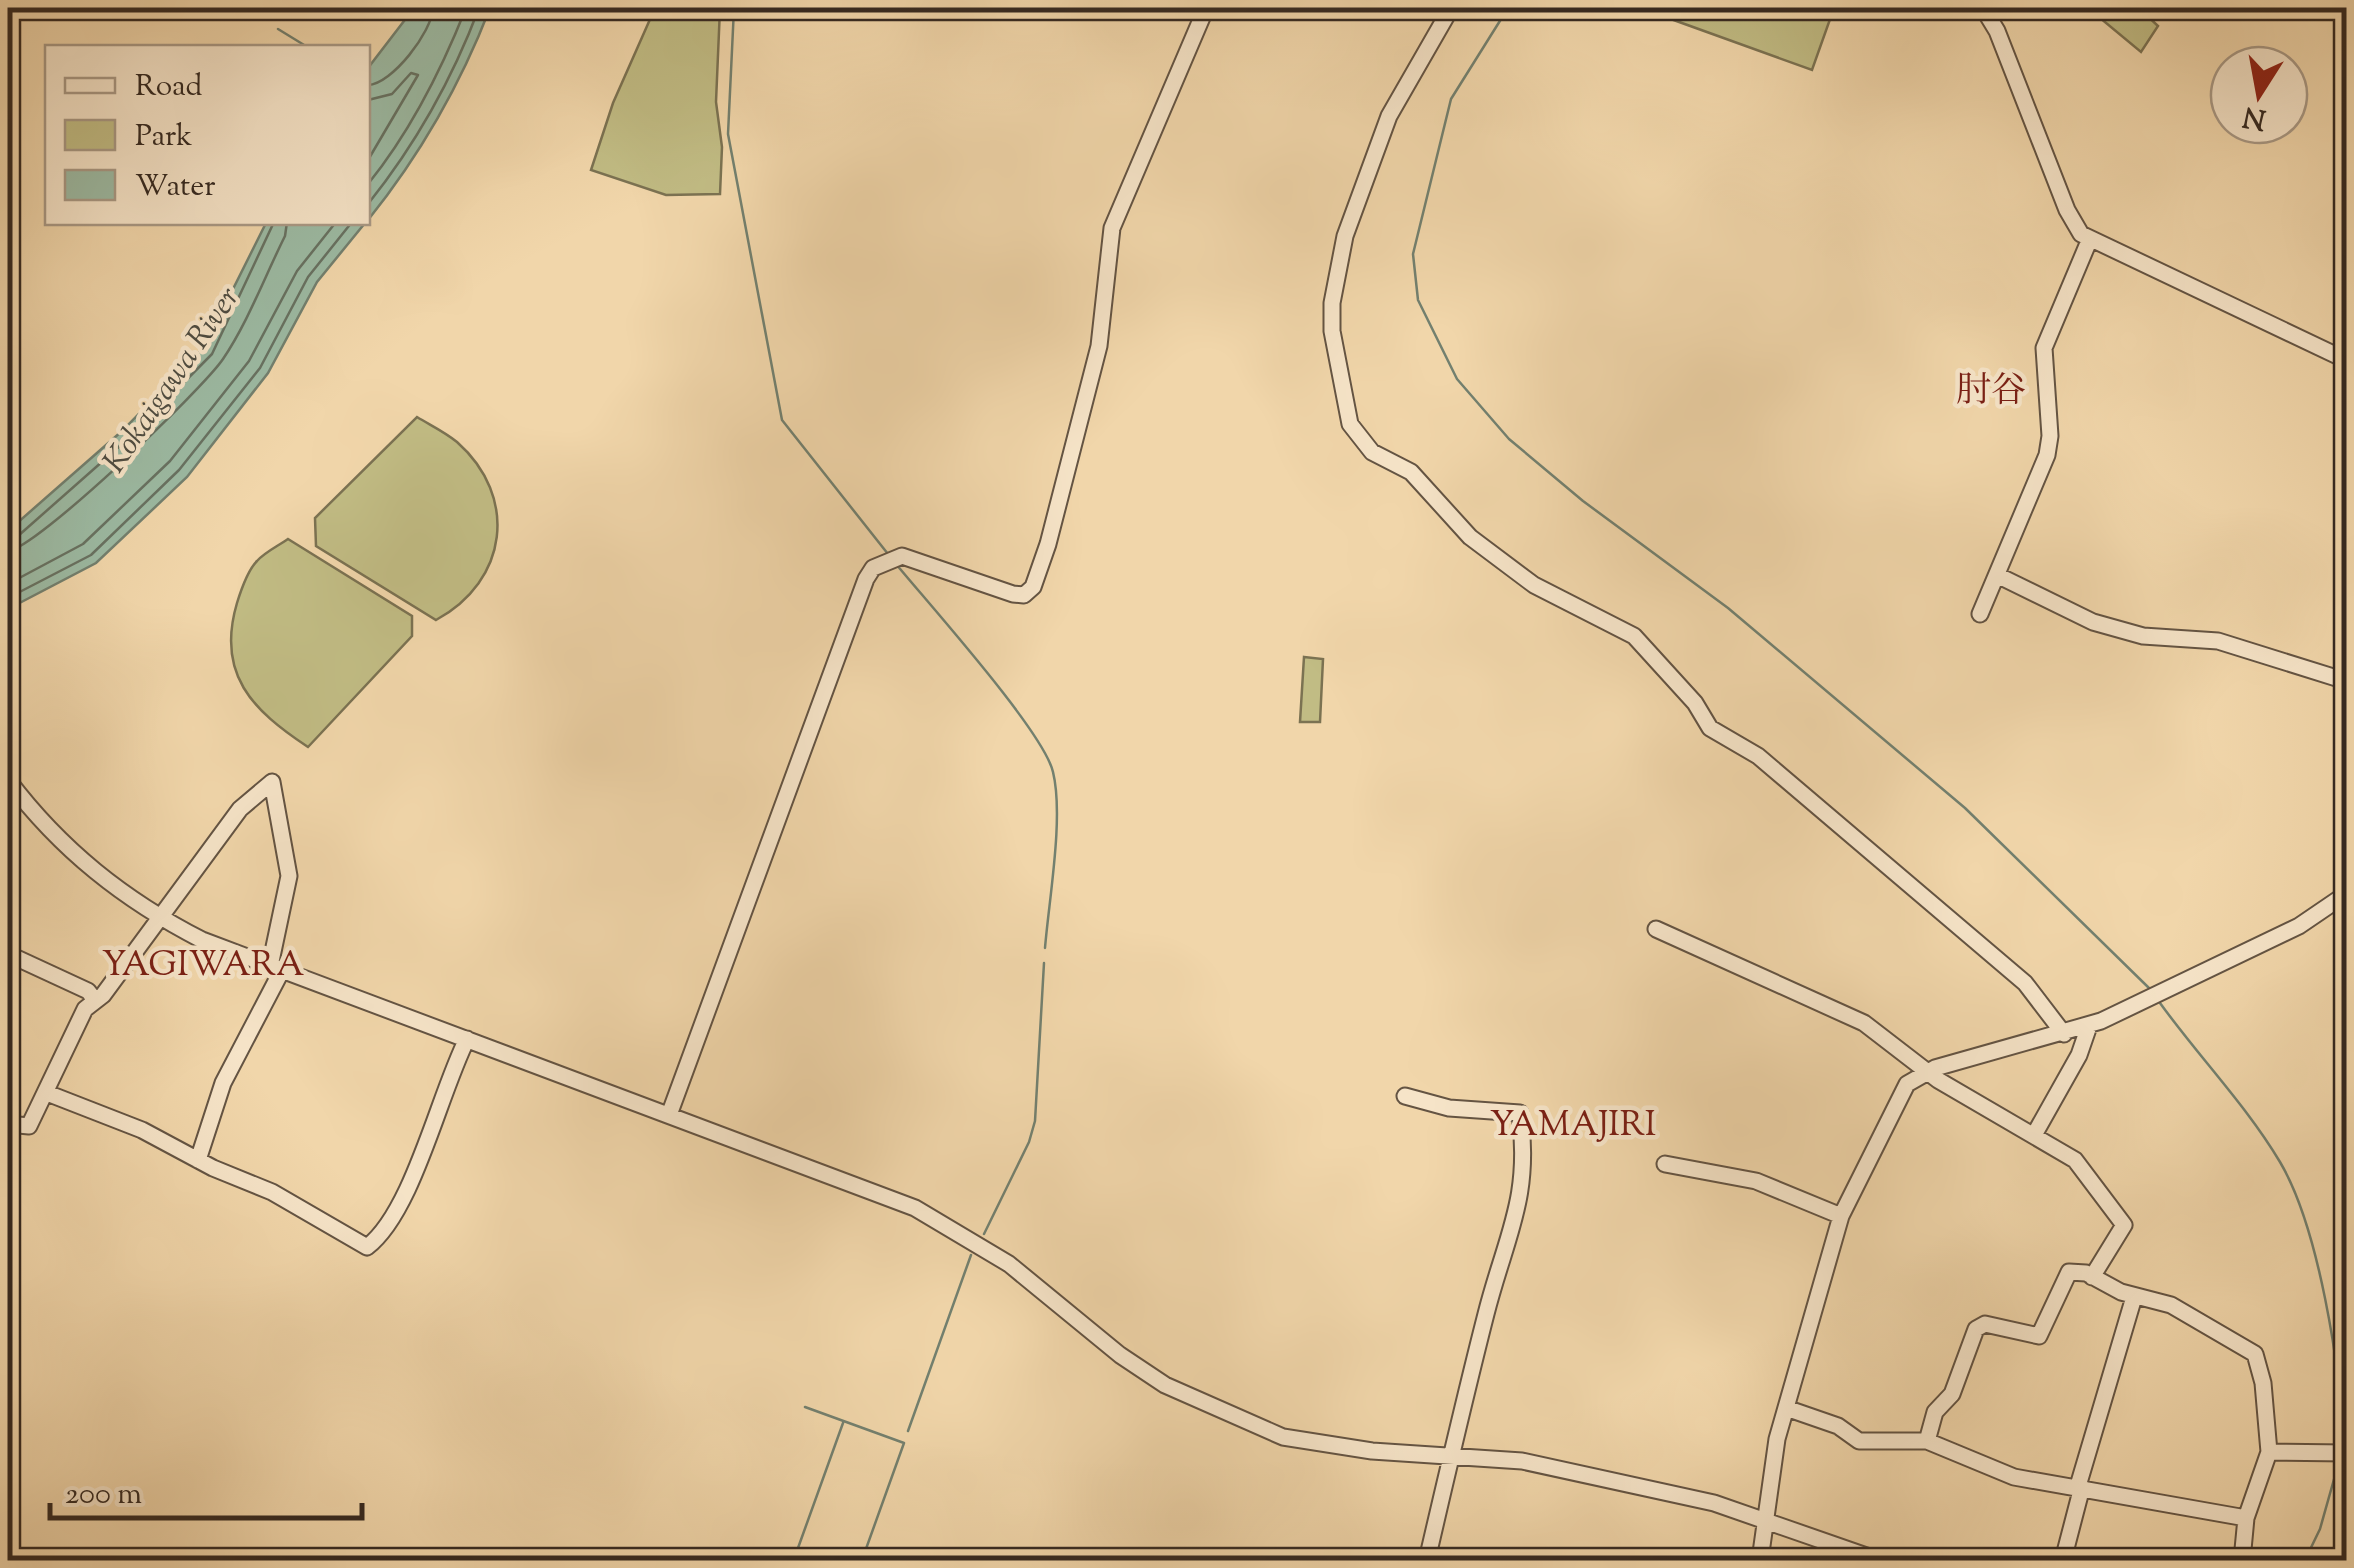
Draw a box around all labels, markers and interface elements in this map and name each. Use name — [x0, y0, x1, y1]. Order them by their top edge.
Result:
legend — [45, 45, 370, 225]
north arrow — [2209, 45, 2309, 145]
text: Road — [135, 66, 202, 109]
text: N — [2240, 95, 2270, 138]
text: Park — [135, 116, 192, 159]
text: Water — [135, 166, 216, 209]
water label: Kokaigawa River — [93, 278, 252, 483]
district label: 肘谷 — [1956, 367, 2026, 418]
district label: YAGIWARA — [102, 941, 304, 992]
district label: YAMAJIRI — [1490, 1101, 1656, 1152]
scale bar — [50, 1458, 362, 1520]
text: 200 m — [65, 1474, 142, 1517]

